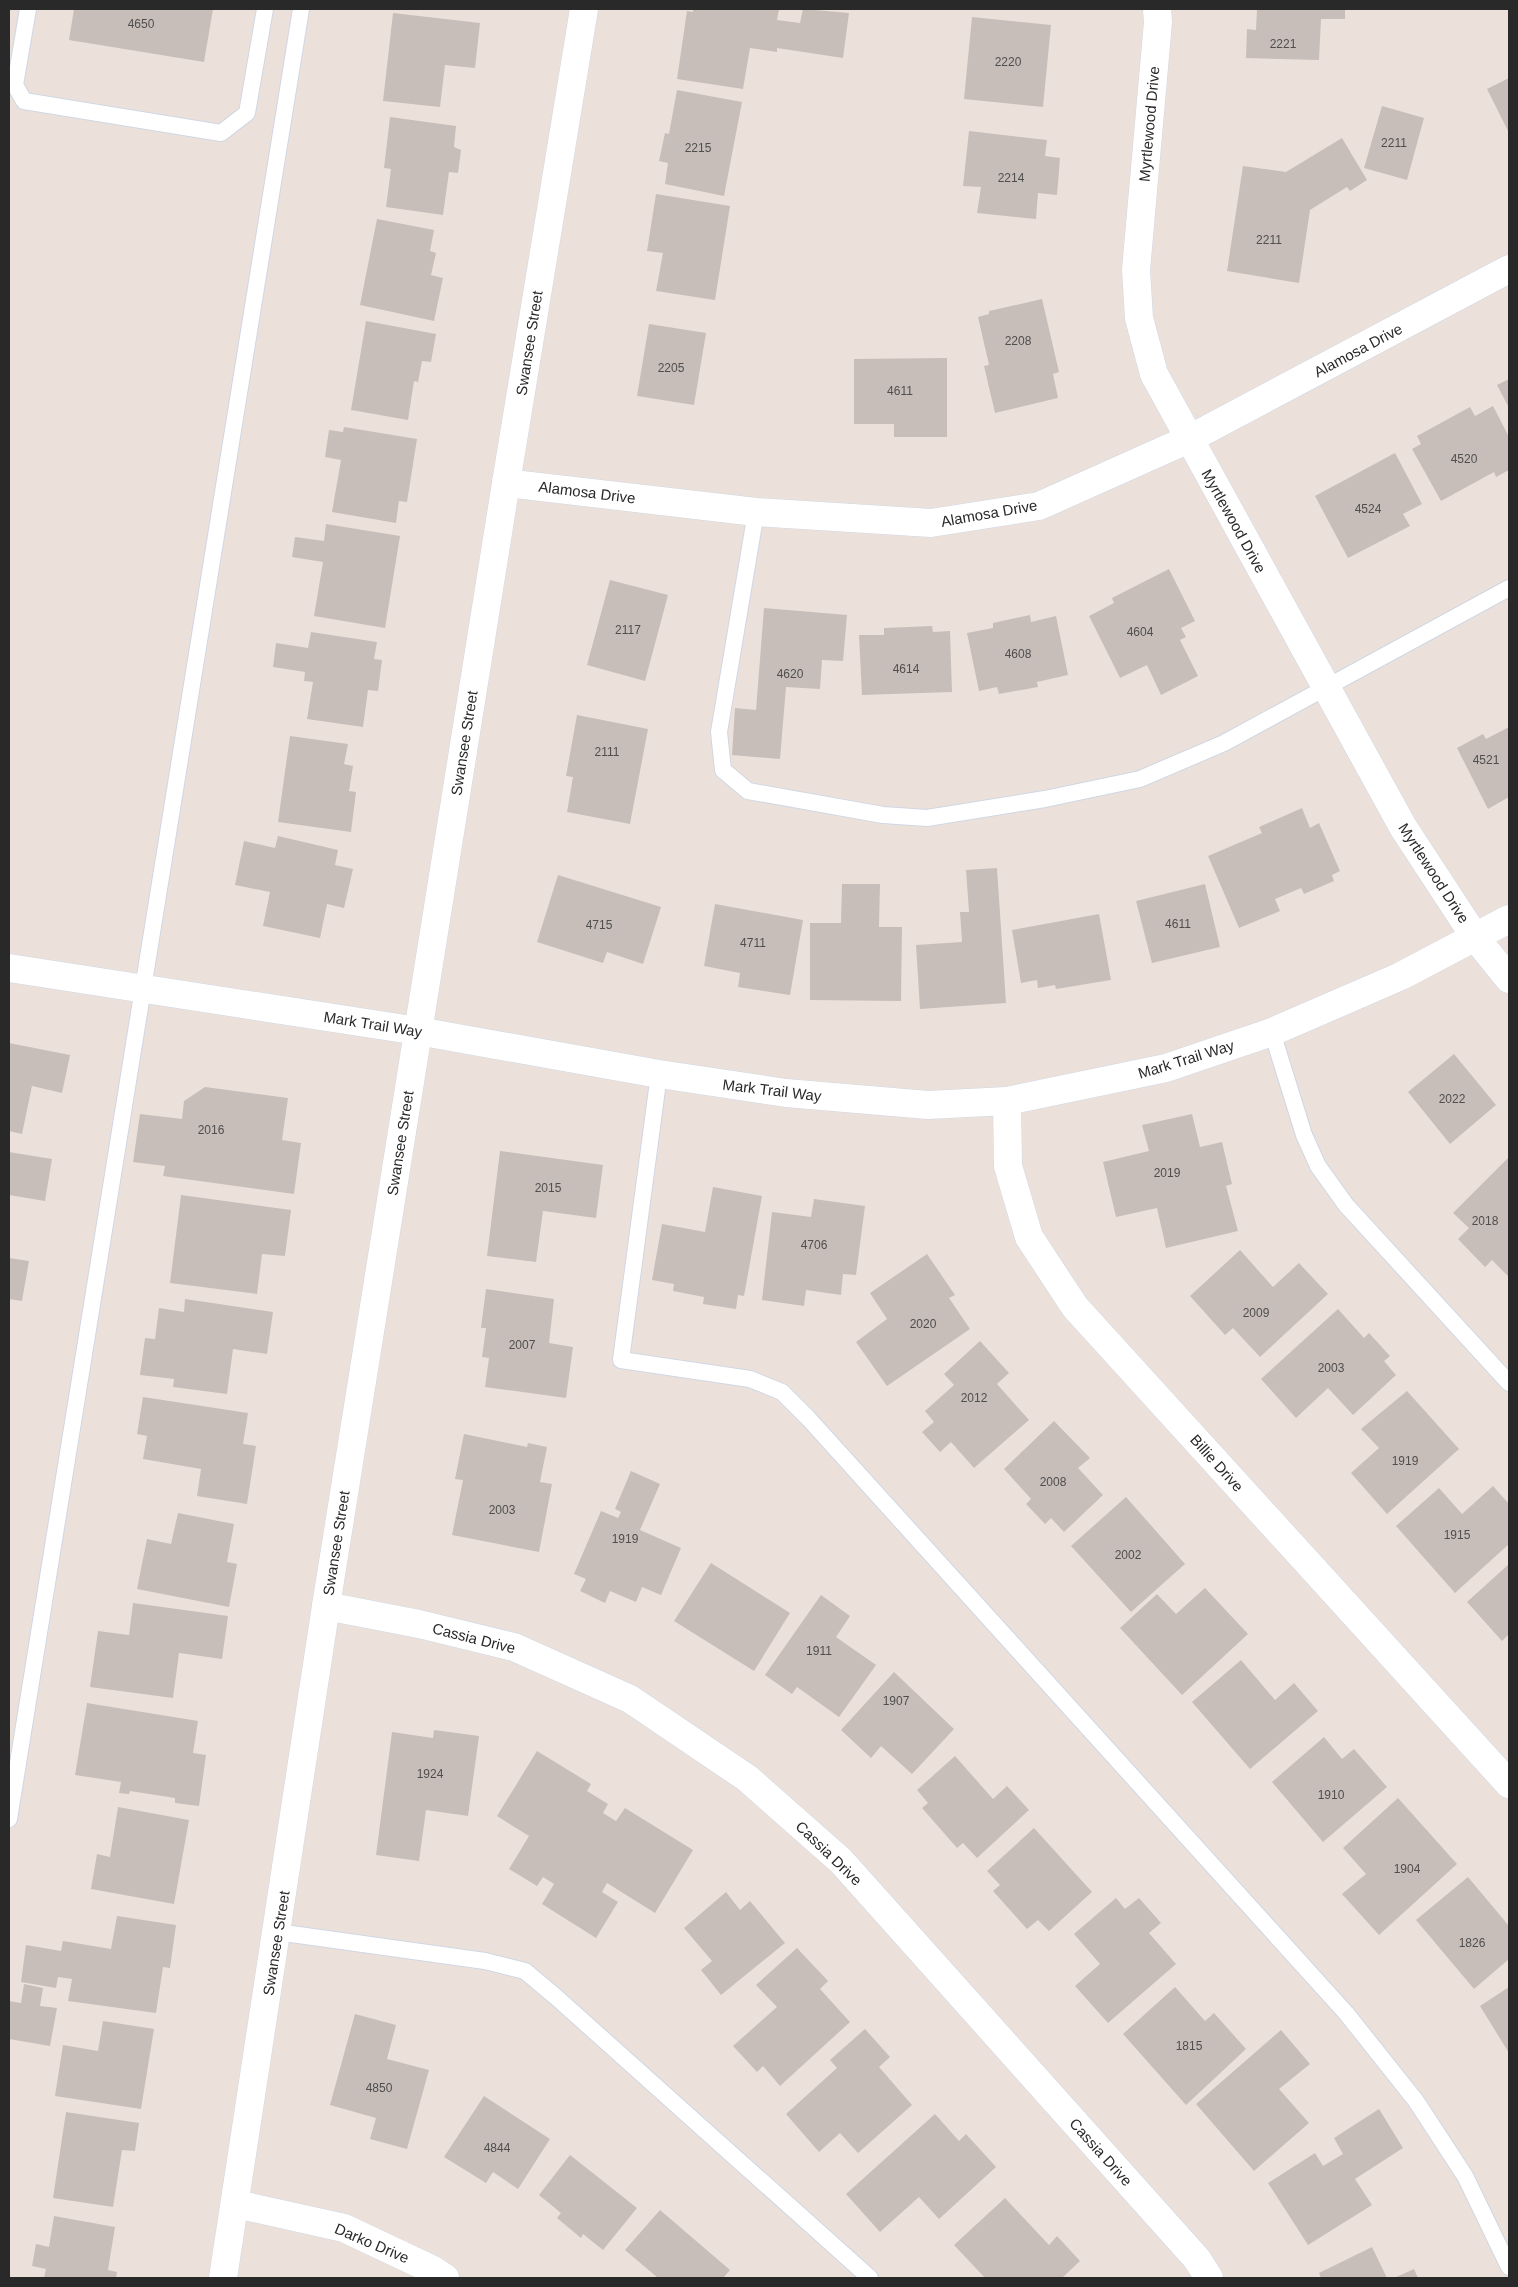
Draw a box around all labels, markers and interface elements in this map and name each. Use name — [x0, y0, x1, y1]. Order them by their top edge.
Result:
house number: 4650 — [128, 17, 155, 31]
house number: 2221 — [1270, 37, 1297, 51]
house number: 2220 — [995, 55, 1022, 69]
street label: Myrtlewood Drive — [1135, 66, 1163, 182]
house number: 2211 — [1381, 136, 1407, 150]
house number: 2215 — [685, 141, 712, 155]
house number: 2214 — [998, 171, 1025, 185]
house number: 2211 — [1256, 233, 1282, 247]
street label: Swansee Street — [512, 289, 546, 397]
street label: Alamosa Drive — [1311, 320, 1405, 380]
house number: 2208 — [1005, 334, 1032, 348]
house number: 2205 — [658, 361, 685, 375]
house number: 4611 — [887, 384, 913, 398]
house number: 4520 — [1451, 452, 1478, 466]
street label: Myrtlewood Drive — [1198, 466, 1270, 576]
street label: Alamosa Drive — [538, 478, 636, 506]
street label: Alamosa Drive — [939, 496, 1039, 530]
house number: 4524 — [1355, 502, 1382, 516]
house number: 2117 — [615, 623, 641, 637]
house number: 4604 — [1127, 625, 1154, 639]
house number: 4608 — [1005, 647, 1032, 661]
house number: 4614 — [893, 662, 920, 676]
house number: 4620 — [777, 667, 804, 681]
street label: Swansee Street — [447, 689, 481, 797]
house number: 2111 — [595, 745, 620, 759]
house number: 4521 — [1473, 753, 1500, 767]
street label: Myrtlewood Drive — [1395, 820, 1473, 926]
house number: 4611 — [1165, 917, 1191, 931]
house number: 4715 — [586, 918, 613, 932]
house number: 4711 — [740, 936, 766, 950]
street label: Mark Trail Way — [323, 1008, 424, 1040]
street label: Mark Trail Way — [1136, 1036, 1237, 1082]
street label: Mark Trail Way — [722, 1076, 823, 1105]
street label: Swansee Street — [383, 1089, 417, 1197]
house number: 2022 — [1439, 1092, 1466, 1106]
house number: 2016 — [198, 1123, 225, 1137]
house number: 2019 — [1154, 1166, 1181, 1180]
house number: 2015 — [535, 1181, 562, 1195]
house number: 2018 — [1472, 1214, 1499, 1228]
house number: 4706 — [801, 1238, 828, 1252]
house number: 2009 — [1243, 1306, 1270, 1320]
house number: 2020 — [910, 1317, 937, 1331]
house number: 2007 — [509, 1338, 536, 1352]
house number: 2003 — [1318, 1361, 1345, 1375]
house number: 2012 — [961, 1391, 988, 1405]
street label: Billie Drive — [1187, 1431, 1247, 1495]
house number: 1919 — [1392, 1454, 1419, 1468]
house number: 2008 — [1040, 1475, 1067, 1489]
street label: Swansee Street — [319, 1489, 353, 1597]
house number: 2003 — [489, 1503, 516, 1517]
house number: 1915 — [1444, 1528, 1471, 1542]
house number: 1919 — [612, 1532, 639, 1546]
house number: 2002 — [1115, 1548, 1142, 1562]
street label: Cassia Drive — [431, 1619, 517, 1657]
house number: 1911 — [806, 1644, 832, 1658]
house number: 1907 — [883, 1694, 910, 1708]
house number: 1924 — [417, 1767, 444, 1781]
house number: 1910 — [1318, 1788, 1345, 1802]
street label: Cassia Drive — [793, 1817, 865, 1889]
house number: 1904 — [1394, 1862, 1421, 1876]
street label: Swansee Street — [259, 1889, 293, 1997]
house number: 1826 — [1459, 1936, 1486, 1950]
house number: 1815 — [1176, 2039, 1203, 2053]
house number: 4850 — [366, 2081, 393, 2095]
street label: Cassia Drive — [1066, 2115, 1136, 2189]
house number: 4844 — [484, 2141, 511, 2155]
street label: Darko Drive — [332, 2220, 412, 2266]

